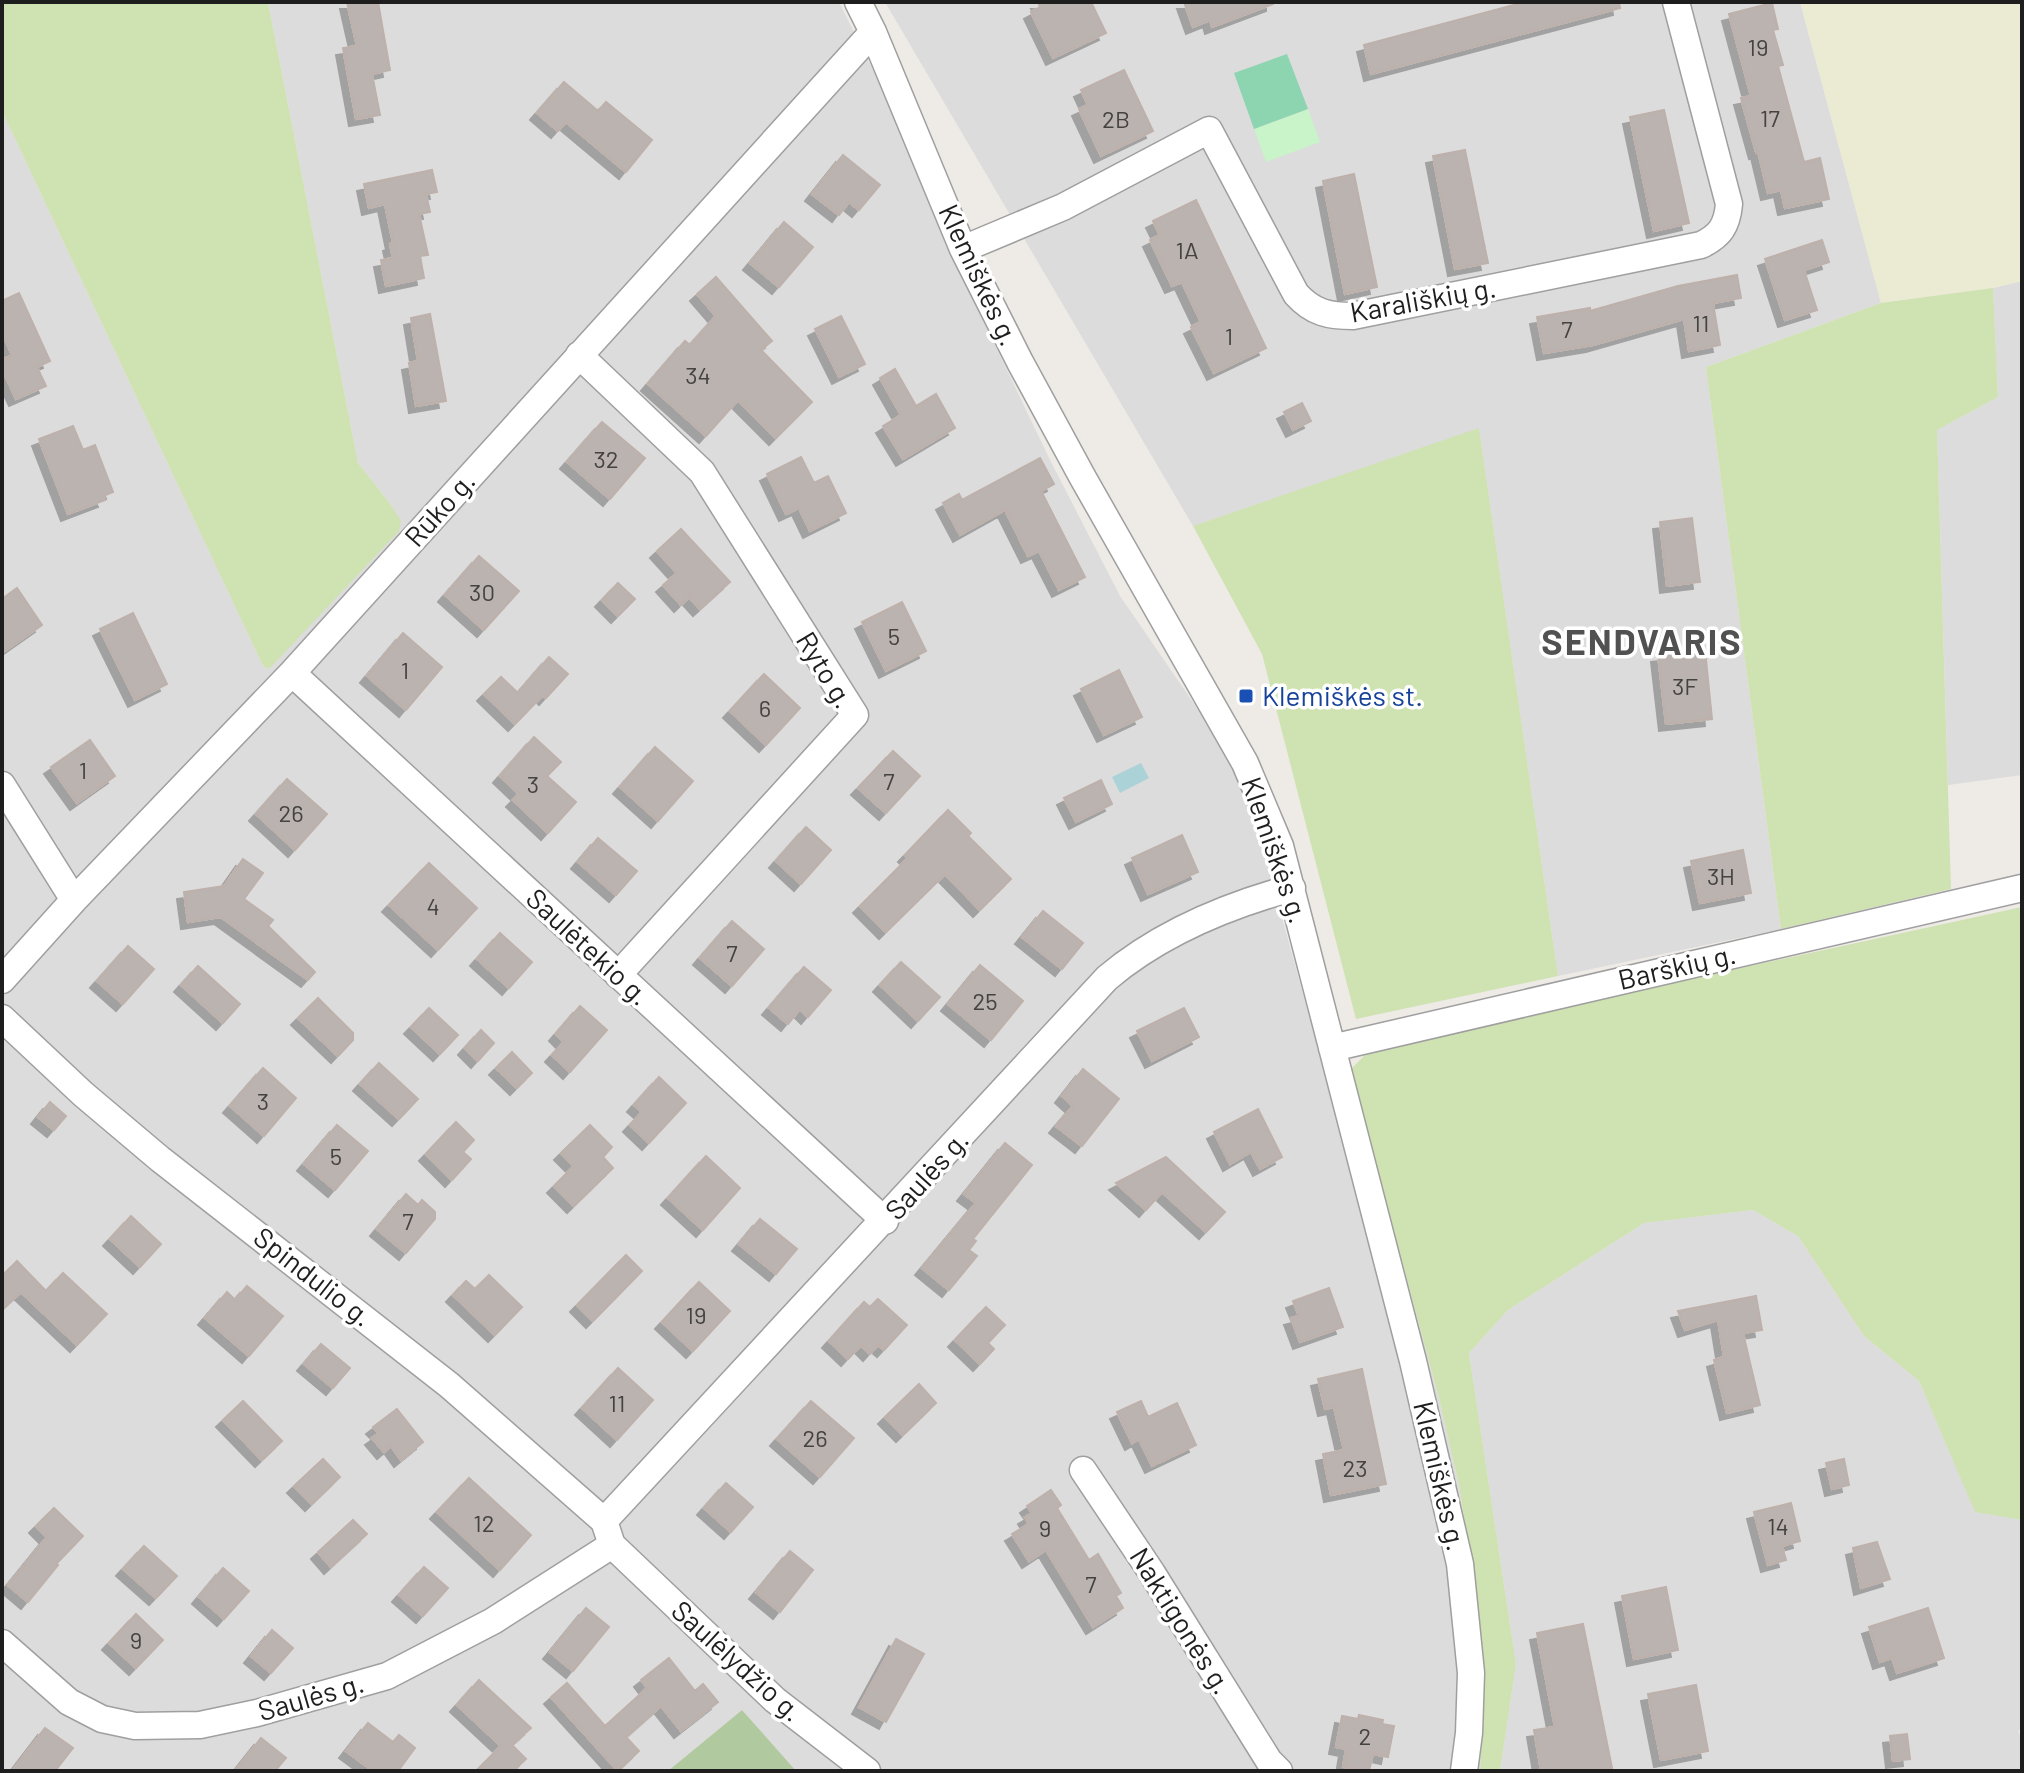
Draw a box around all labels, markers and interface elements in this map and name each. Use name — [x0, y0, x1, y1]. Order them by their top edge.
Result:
house number: 19 — [1748, 32, 1768, 61]
house number: 17 — [1760, 103, 1780, 132]
house number: 2B — [1102, 104, 1130, 133]
street label: Klemiškės g. — [932, 198, 1028, 351]
house number: 1A — [1176, 235, 1198, 264]
street label: Karališkių g. — [1347, 269, 1498, 329]
house number: 11 — [1693, 308, 1709, 337]
house number: 7 — [1561, 314, 1573, 343]
house number: 1 — [1225, 321, 1233, 350]
house number: 34 — [685, 360, 711, 389]
house number: 32 — [593, 444, 619, 473]
street label: Rūko g. — [397, 464, 482, 553]
house number: 30 — [469, 577, 495, 606]
district label: SENDVARIS — [1541, 619, 1743, 662]
house number: 5 — [888, 621, 900, 650]
street label: Ryto g. — [790, 625, 862, 714]
house number: 1 — [401, 655, 409, 684]
house number: 3F — [1672, 671, 1698, 700]
place label: Klemiškės st. — [1262, 678, 1423, 712]
marker: Klemiškės st. — [1237, 687, 1255, 705]
house number: 6 — [759, 693, 771, 722]
house number: 1 — [79, 755, 87, 784]
house number: 7 — [883, 766, 895, 795]
house number: 3 — [527, 769, 539, 798]
street label: Klemiškės g. — [1235, 772, 1317, 927]
house number: 26 — [278, 798, 304, 827]
house number: 3H — [1707, 861, 1735, 890]
street label: Saulėtekio g. — [520, 881, 657, 1012]
house number: 4 — [426, 891, 440, 920]
street label: Barškių g. — [1614, 936, 1739, 996]
house number: 7 — [726, 938, 738, 967]
house number: 25 — [972, 986, 998, 1015]
house number: 3 — [257, 1086, 269, 1115]
street label: Saulės g. — [877, 1123, 975, 1226]
house number: 5 — [330, 1141, 342, 1170]
house number: 7 — [402, 1206, 414, 1235]
street label: Spindulio g. — [247, 1219, 380, 1333]
house number: 19 — [686, 1300, 706, 1329]
house number: 11 — [609, 1388, 625, 1417]
street label: Klemiškės g. — [1407, 1398, 1475, 1554]
house number: 26 — [802, 1423, 828, 1452]
house number: 23 — [1342, 1453, 1368, 1482]
house number: 12 — [473, 1508, 495, 1537]
house number: 14 — [1767, 1511, 1789, 1540]
house number: 9 — [1039, 1513, 1051, 1542]
street label: Naktigonės g. — [1123, 1541, 1240, 1700]
house number: 7 — [1085, 1569, 1097, 1598]
street label: Saulėlydžio g. — [665, 1593, 810, 1728]
house number: 9 — [130, 1625, 142, 1654]
street label: Saulės g. — [254, 1665, 368, 1727]
house number: 2 — [1359, 1721, 1371, 1750]

